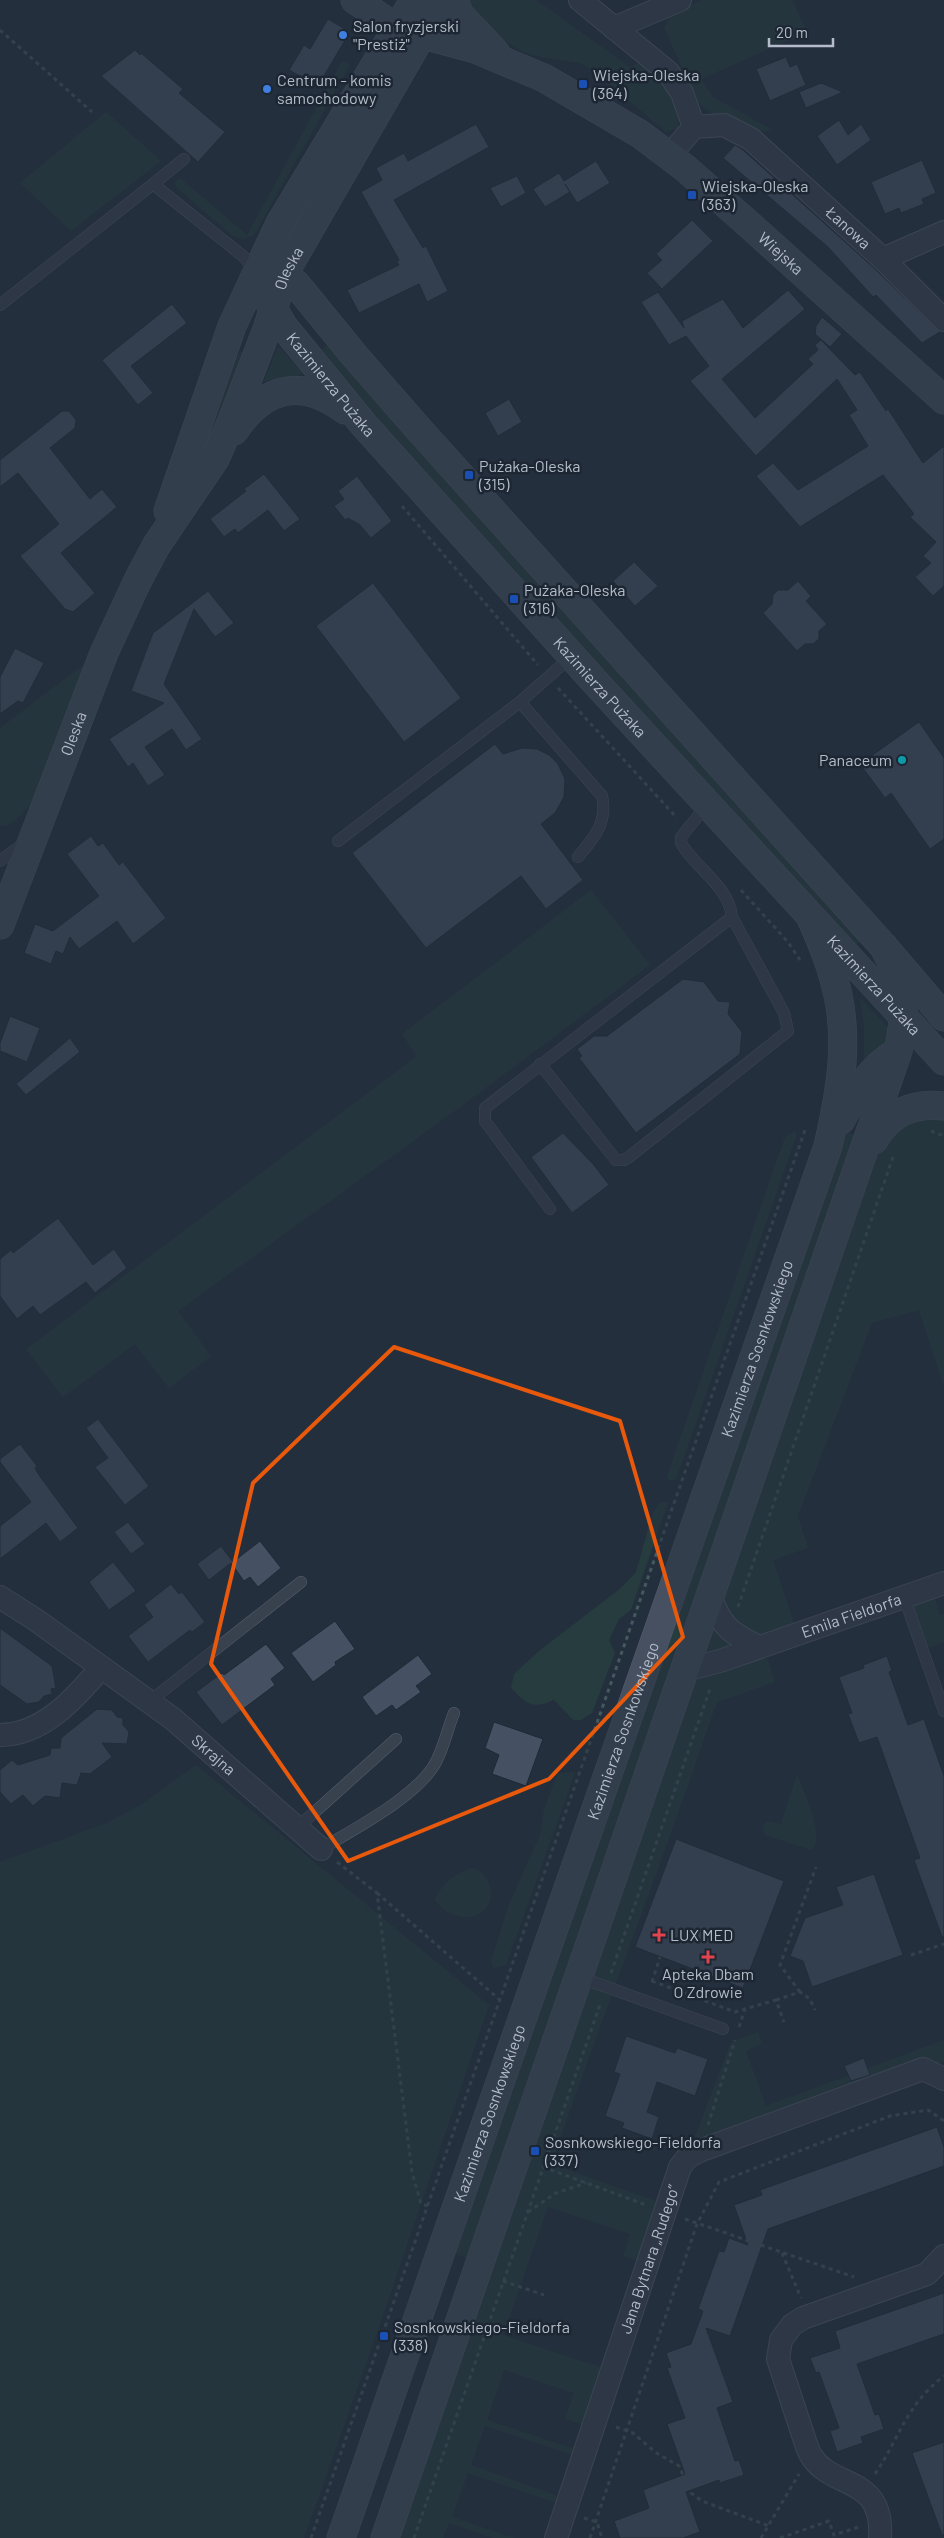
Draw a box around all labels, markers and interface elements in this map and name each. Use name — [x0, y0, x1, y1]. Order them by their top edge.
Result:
scale bar — [769, 15, 833, 47]
place label: Salon fryzjerski "Prestiż" — [353, 16, 459, 53]
text: 20 m — [776, 23, 808, 41]
marker: Salon fryzjerski "Prestiż" — [337, 29, 349, 41]
place label: Wiejska-Oleska (364) — [592, 65, 699, 102]
place label: Centrum - komis samochodowy — [277, 70, 391, 107]
marker: Wiejska-Oleska (364) — [577, 78, 589, 90]
marker: Centrum - komis samochodowy — [261, 83, 273, 95]
place label: Wiejska-Oleska (363) — [701, 176, 808, 213]
marker: Wiejska-Oleska (363) — [686, 189, 698, 201]
street label: Łanowa — [821, 201, 875, 252]
street label: Wiejska — [755, 228, 808, 278]
street label: Oleska — [270, 243, 307, 292]
street label: Kazimierza Pużaka — [283, 328, 380, 440]
place label: Pużaka-Oleska (315) — [478, 456, 580, 493]
marker: Pużaka-Oleska (315) — [463, 469, 475, 481]
place label: Pużaka-Oleska (316) — [523, 580, 625, 617]
marker: Pużaka-Oleska (316) — [508, 593, 520, 605]
street label: Kazimierza Pużaka — [550, 633, 651, 741]
street label: Oleska — [56, 709, 90, 758]
place label: Panaceum — [819, 750, 892, 769]
marker: Panaceum — [896, 754, 908, 766]
street label: Kazimierza Pużaka — [824, 931, 925, 1039]
street label: Kazimierza Sosnkowskiego — [717, 1257, 796, 1439]
street label: Emila Fieldorfa — [798, 1589, 904, 1641]
street label: Kazimierza Sosnkowskiego — [583, 1639, 662, 1822]
street label: Skrajna — [188, 1730, 240, 1779]
place label: LUX MED — [670, 1925, 733, 1944]
marker: LUX MED — [652, 1928, 666, 1942]
marker: Apteka Dbam O Zdrowie — [702, 1951, 714, 1963]
place label: Apteka Dbam O Zdrowie — [662, 1964, 754, 2001]
street label: Kazimierza Sosnkowskiego — [449, 2022, 529, 2204]
place label: Sosnkowskiego-Fieldorfa (337) — [544, 2132, 721, 2169]
marker: Sosnkowskiego-Fieldorfa (337) — [529, 2145, 541, 2157]
street label: Jana Bytnara „Rudego” — [615, 2181, 683, 2336]
place label: Sosnkowskiego-Fieldorfa (338) — [393, 2317, 570, 2354]
marker: Sosnkowskiego-Fieldorfa (338) — [378, 2330, 390, 2342]

